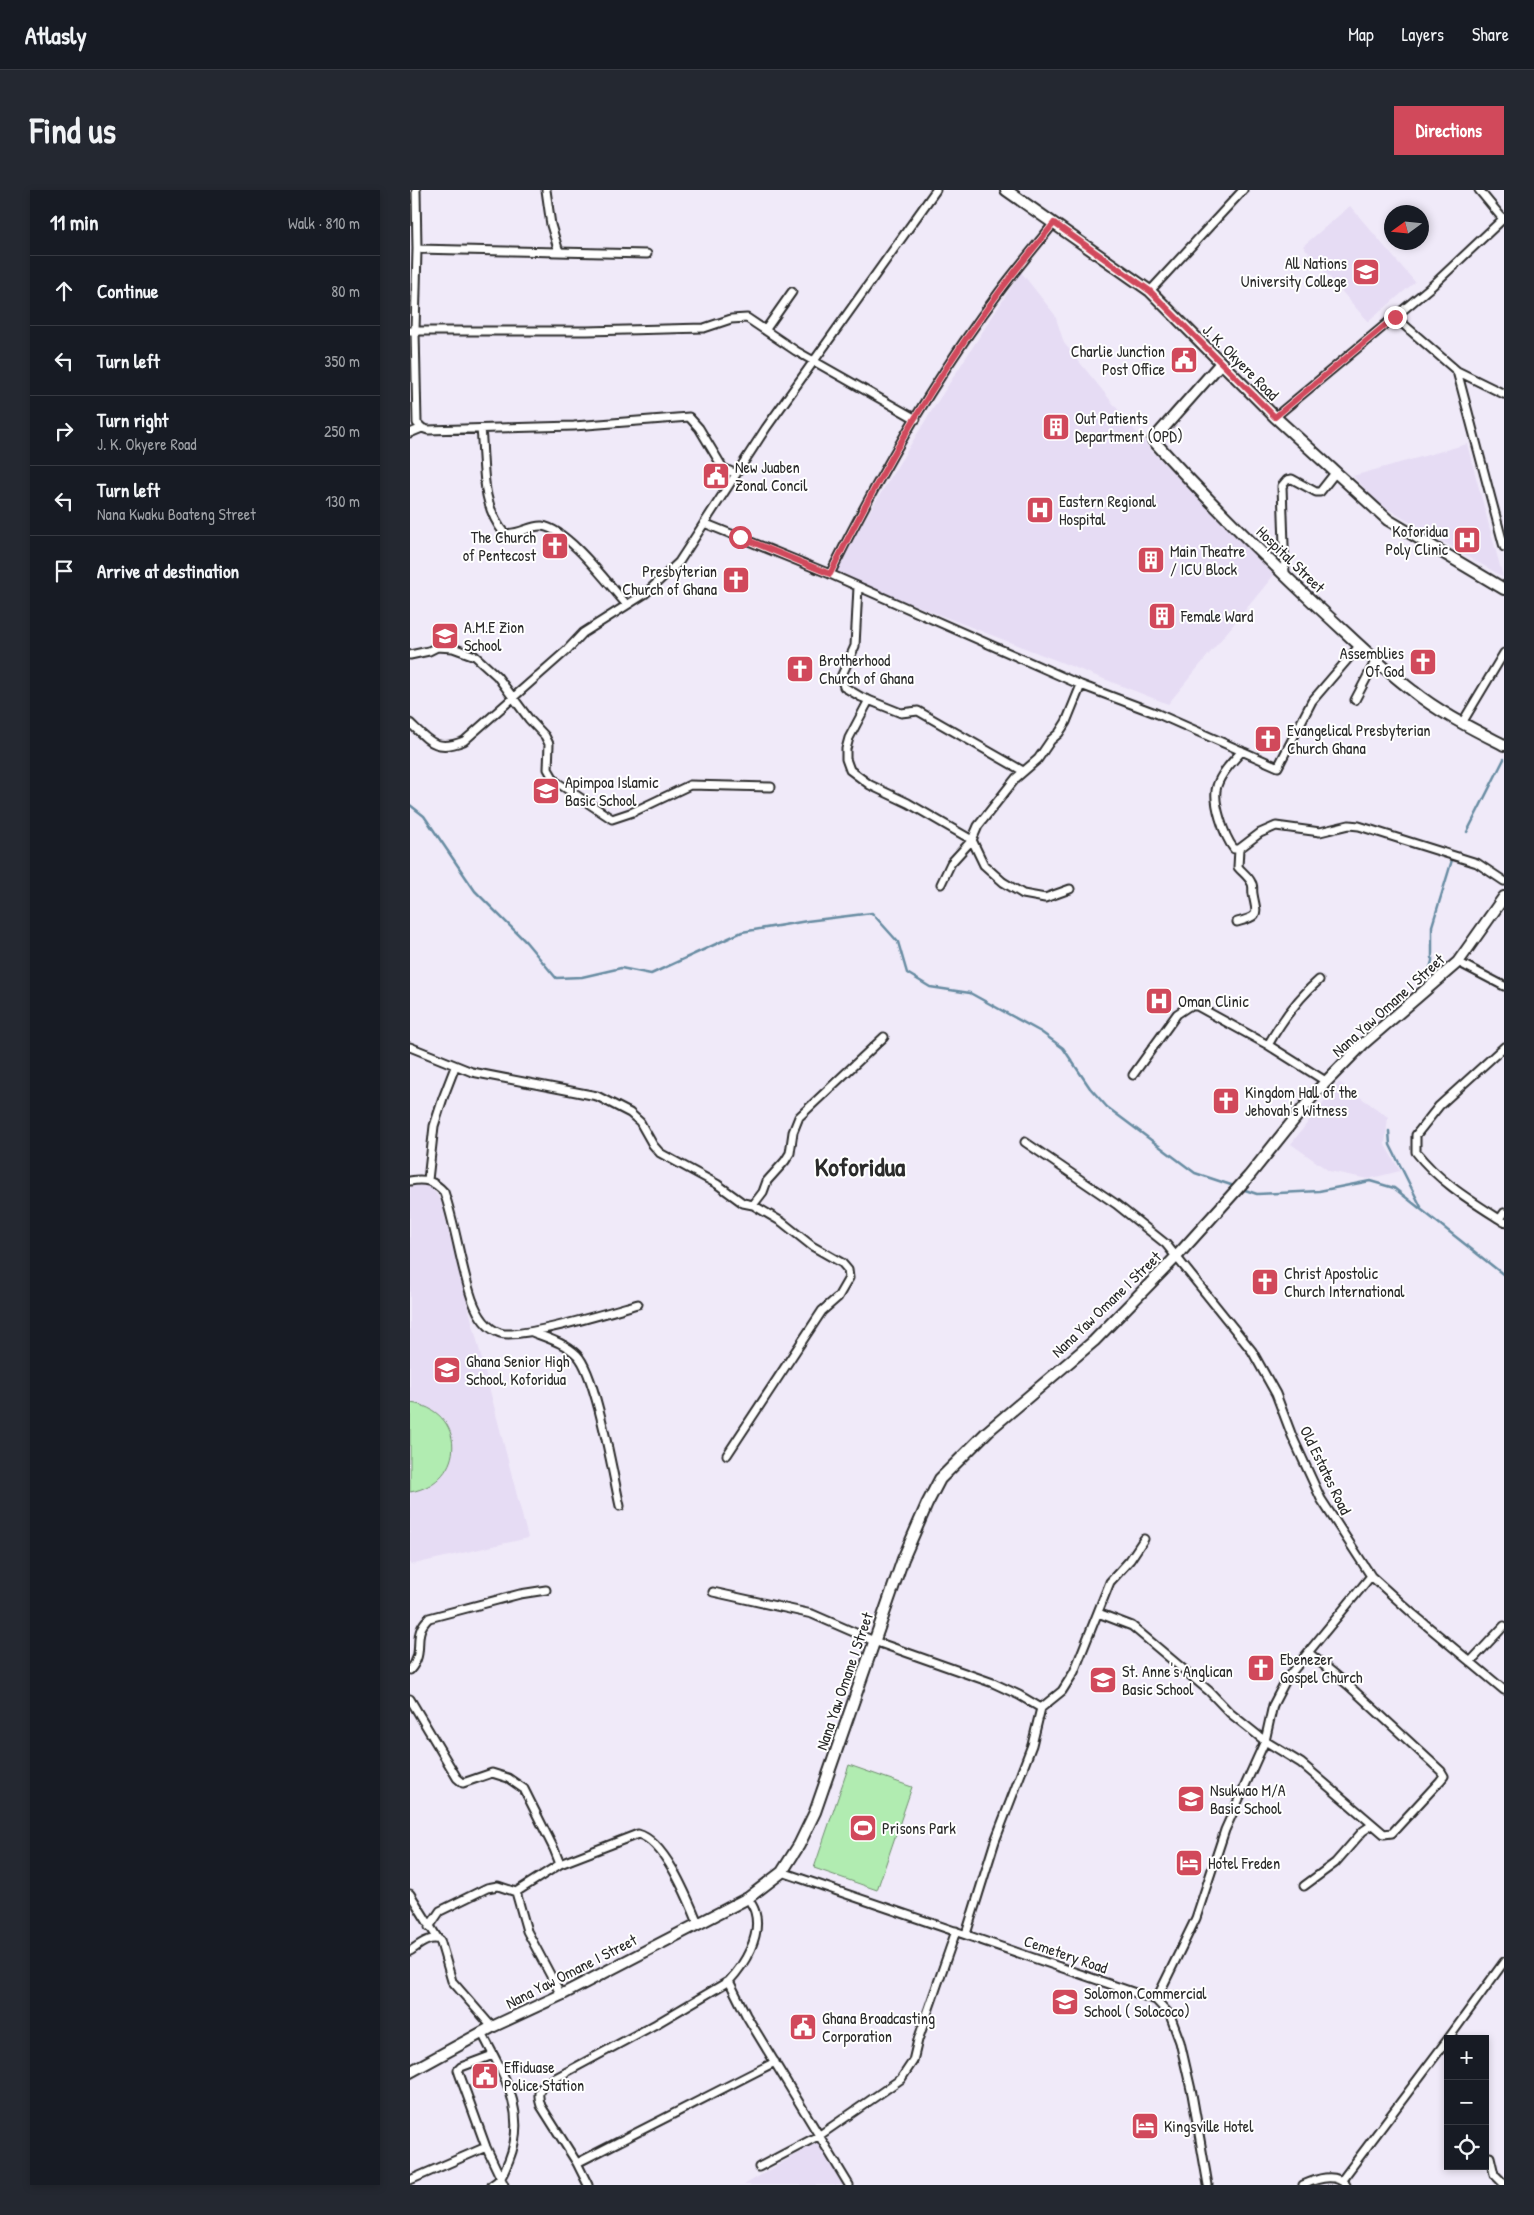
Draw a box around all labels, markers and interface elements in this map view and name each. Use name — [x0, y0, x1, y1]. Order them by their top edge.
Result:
text: Atlasly — [25, 19, 87, 51]
text: Map — [1348, 22, 1374, 47]
text: Layers — [1402, 22, 1444, 47]
text: Share — [1472, 22, 1509, 47]
button: Directions — [1394, 106, 1504, 155]
text: Find us — [30, 107, 116, 154]
north arrow — [1384, 205, 1429, 250]
text: 11 min — [50, 208, 99, 237]
text: Walk · 810 m — [288, 212, 360, 234]
place label: All Nations University College — [1241, 252, 1348, 292]
school or university icon: All Nations University College — [1351, 257, 1381, 287]
icon: ahead — [50, 277, 78, 305]
text: Continue — [97, 278, 158, 304]
text: 80 m — [331, 280, 360, 302]
route end — [1384, 306, 1407, 329]
street label: J. K. Okyere Road — [1198, 319, 1284, 405]
place label: Charlie Junction Post Office — [1071, 340, 1166, 380]
public building icon: Charlie Junction Post Office — [1169, 345, 1199, 375]
icon: left — [50, 347, 78, 375]
text: Turn left — [97, 348, 160, 374]
text: 350 m — [324, 350, 360, 372]
text: Turn right — [97, 407, 168, 433]
place label: Out Patients Department (OPD) — [1075, 407, 1183, 447]
building icon: Out Patients Department (OPD) — [1041, 412, 1071, 442]
icon: right — [50, 417, 78, 445]
text: 250 m — [324, 420, 360, 442]
text: J. K. Okyere Road — [97, 433, 197, 455]
place label: New Juaben Zonal Concil — [735, 456, 808, 496]
public building icon: New Juaben Zonal Concil — [701, 461, 731, 491]
text: Turn left — [97, 477, 160, 503]
icon: left — [50, 487, 78, 515]
text: 130 m — [325, 490, 360, 512]
place label: Eastern Regional Hospital — [1059, 490, 1157, 530]
hospital icon: Eastern Regional Hospital — [1025, 495, 1055, 525]
text: Nana Kwaku Boateng Street — [97, 503, 256, 525]
place label: Koforidua Poly Clinic — [1386, 520, 1449, 560]
street label: Hospital Street — [1252, 521, 1330, 598]
hospital icon: Koforidua Poly Clinic — [1452, 525, 1482, 555]
place label: The Church of Pentecost — [463, 526, 536, 566]
route start — [729, 526, 752, 549]
church icon: The Church of Pentecost — [540, 531, 570, 561]
place label: Main Theatre / ICU Block — [1170, 540, 1246, 580]
building icon: Main Theatre / ICU Block — [1136, 545, 1166, 575]
icon: arrive — [50, 557, 78, 585]
text: Arrive at destination — [97, 558, 239, 584]
place label: Presbyterian Church of Ghana — [622, 560, 717, 600]
church icon: Presbyterian Church of Ghana — [721, 565, 751, 595]
building icon: Female Ward — [1147, 601, 1177, 631]
place label: Female Ward — [1180, 605, 1253, 627]
place label: A.M.E Zion School — [464, 616, 524, 656]
school or university icon: A.M.E Zion School — [430, 621, 460, 651]
place label: Assemblies Of God — [1340, 642, 1404, 682]
church icon: Assemblies Of God — [1408, 647, 1438, 677]
place label: Brotherhood Church of Ghana — [819, 649, 914, 689]
church icon: Brotherhood Church of Ghana — [785, 654, 815, 684]
place label: Evangelical Presbyterian Church Ghana — [1287, 719, 1431, 759]
church icon: Evangelical Presbyterian Church Ghana — [1253, 724, 1283, 754]
place label: Apimpoa Islamic Basic School — [565, 771, 659, 811]
school or university icon: Apimpoa Islamic Basic School — [531, 776, 561, 806]
street label: Nana Yaw Omane I Street — [1327, 948, 1449, 1061]
hospital icon: Oman Clinic — [1144, 986, 1174, 1016]
place label: Oman Clinic — [1178, 990, 1249, 1012]
place label: Kingdom Hall of the Jehovah's Witness — [1245, 1081, 1358, 1121]
church icon: Kingdom Hall of the Jehovah's Witness — [1211, 1086, 1241, 1116]
district label: Koforidua — [815, 1149, 906, 1184]
street label: Nana Yaw Omane I Street — [1046, 1246, 1166, 1362]
place label: Christ Apostolic Church International — [1284, 1262, 1405, 1302]
church icon: Christ Apostolic Church International — [1250, 1267, 1280, 1297]
place label: Ghana Senior High School, Koforidua — [466, 1350, 570, 1390]
school or university icon: Ghana Senior High School, Koforidua — [432, 1355, 462, 1385]
street label: Old Estates Road — [1295, 1422, 1357, 1518]
street label: Nana Yaw Omane I Street — [810, 1609, 878, 1753]
place label: Ebenezer Gospel Church — [1280, 1648, 1363, 1688]
church icon: Ebenezer Gospel Church — [1246, 1653, 1276, 1683]
place label: St. Anne's Anglican Basic School — [1122, 1660, 1233, 1700]
school or university icon: St. Anne's Anglican Basic School — [1088, 1665, 1118, 1695]
place label: Nsukwao M/A Basic School — [1210, 1779, 1286, 1819]
school or university icon: Nsukwao M/A Basic School — [1176, 1784, 1206, 1814]
sports icon: Prisons Park — [848, 1813, 878, 1843]
place label: Prisons Park — [882, 1817, 956, 1839]
hotel icon: Hotel Freden — [1174, 1848, 1204, 1878]
place label: Hotel Freden — [1208, 1852, 1280, 1874]
street label: Nana Yaw Omane I Street — [502, 1928, 641, 2014]
street label: Cemetery Road — [1021, 1929, 1111, 1979]
place label: Solomon Commercial School ( Solococo) — [1084, 1982, 1207, 2022]
school or university icon: Solomon Commercial School ( Solococo) — [1050, 1987, 1080, 2017]
place label: Ghana Broadcasting Corporation — [822, 2007, 935, 2047]
public building icon: Ghana Broadcasting Corporation — [788, 2012, 818, 2042]
map controls — [1444, 2035, 1489, 2170]
button: + — [1444, 2035, 1489, 2080]
place label: Effiduase Police Station — [504, 2056, 584, 2096]
public building icon: Effiduase Police Station — [470, 2061, 500, 2091]
button: − — [1444, 2080, 1489, 2125]
hotel icon: Kingsville Hotel — [1130, 2111, 1160, 2141]
place label: Kingsville Hotel — [1164, 2115, 1254, 2137]
button: locate — [1444, 2125, 1489, 2170]

